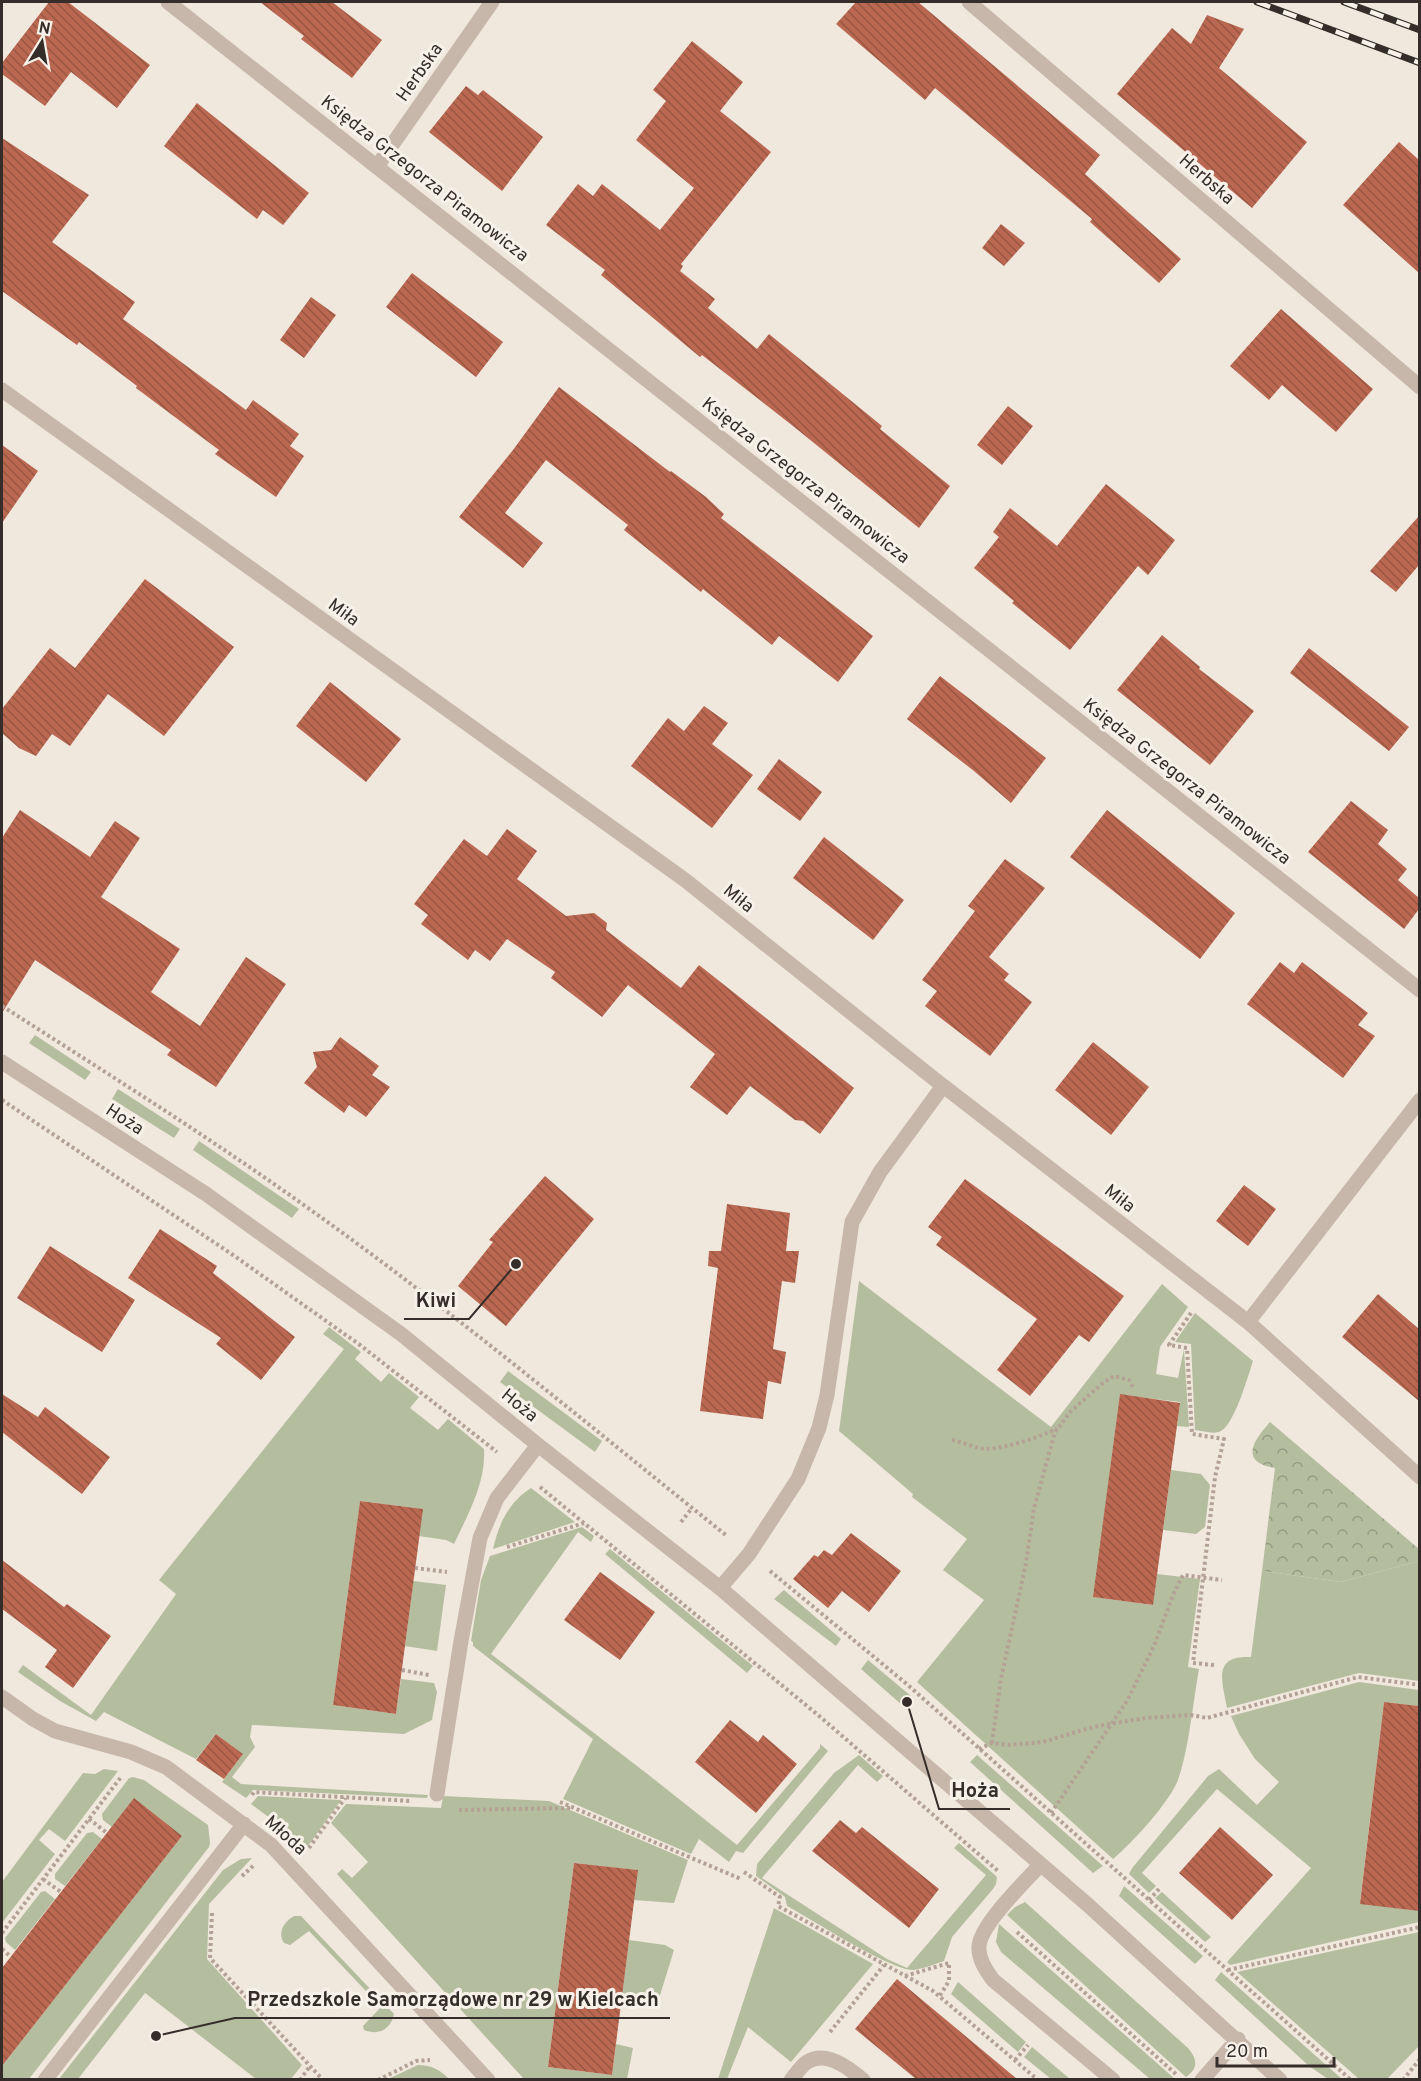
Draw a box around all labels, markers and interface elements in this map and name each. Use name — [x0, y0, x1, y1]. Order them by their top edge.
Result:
north arrow — [12, 12, 72, 72]
text: N — [37, 18, 52, 40]
street label: Herbska — [392, 39, 449, 107]
street label: Księdza Grzegorza Piramowicza — [315, 91, 533, 268]
street label: Herbska — [1173, 150, 1239, 211]
street label: Księdza Grzegorza Piramowicza — [696, 393, 914, 570]
street label: Miła — [323, 594, 363, 632]
street label: Księdza Grzegorza Piramowicza — [1077, 694, 1295, 871]
street label: Miła — [718, 880, 758, 919]
street label: Hoża — [101, 1099, 148, 1141]
street label: Miła — [1099, 1180, 1139, 1218]
callout: Kiwi — [404, 1281, 469, 1319]
text: Kiwi — [416, 1289, 456, 1315]
street label: Hoża — [496, 1384, 542, 1428]
callout: Hoża — [939, 1771, 1010, 1809]
text: Hoża — [951, 1779, 999, 1805]
street label: Młoda — [259, 1811, 311, 1861]
callout: Przedszkole Samorządowe nr 29 w Kielcach — [235, 1980, 670, 2018]
text: Przedszkole Samorządowe nr 29 w Kielcach — [247, 1988, 659, 2014]
scale bar — [1217, 2030, 1334, 2068]
text: 20 m — [1226, 2041, 1268, 2064]

